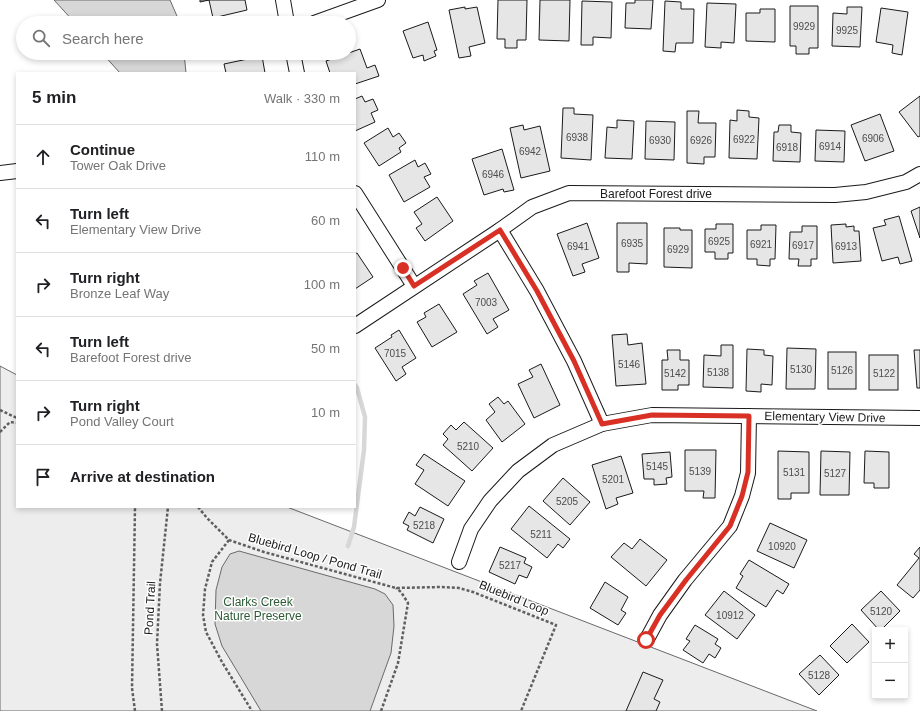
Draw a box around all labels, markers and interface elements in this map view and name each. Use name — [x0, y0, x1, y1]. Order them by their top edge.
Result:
search box — [16, 16, 356, 60]
house number: 9929 — [793, 21, 816, 32]
house number: 9925 — [836, 25, 859, 36]
icon: search — [30, 27, 52, 49]
text: Search here — [62, 30, 144, 47]
text: 5 min — [32, 88, 76, 107]
text: Walk · 330 m — [264, 91, 340, 106]
house number: 6938 — [566, 132, 589, 143]
house number: 6906 — [862, 133, 885, 144]
house number: 6922 — [733, 134, 756, 145]
house number: 6930 — [649, 135, 672, 146]
house number: 6926 — [690, 135, 713, 146]
text: Continue — [70, 141, 135, 158]
house number: 6914 — [819, 141, 842, 152]
house number: 6918 — [776, 142, 799, 153]
icon: ahead — [32, 146, 54, 168]
house number: 6942 — [519, 146, 542, 157]
text: 110 m — [305, 149, 340, 164]
text: Tower Oak Drive — [70, 158, 166, 173]
house number: 6946 — [482, 169, 505, 180]
street label: Barefoot Forest drive — [600, 187, 712, 201]
text: Turn left — [70, 205, 129, 222]
icon: left — [32, 210, 54, 232]
text: 60 m — [311, 213, 340, 228]
text: Elementary View Drive — [70, 222, 201, 237]
house number: 6925 — [708, 236, 731, 247]
house number: 6935 — [621, 238, 644, 249]
house number: 6921 — [750, 239, 773, 250]
house number: 6917 — [792, 240, 815, 251]
house number: 6941 — [567, 241, 590, 252]
house number: 6913 — [835, 241, 858, 252]
house number: 6929 — [667, 244, 690, 255]
route end — [394, 259, 412, 277]
text: Turn right — [70, 269, 140, 286]
icon: right — [32, 274, 54, 296]
text: 100 m — [304, 277, 340, 292]
text: Bronze Leaf Way — [70, 286, 169, 301]
house number: 7003 — [475, 297, 498, 308]
text: Turn left — [70, 333, 129, 350]
icon: left — [32, 338, 54, 360]
text: 50 m — [311, 341, 340, 356]
house number: 7015 — [384, 348, 407, 359]
text: Barefoot Forest drive — [70, 350, 191, 365]
house number: 5146 — [618, 359, 641, 370]
house number: 5130 — [790, 364, 813, 375]
house number: 5126 — [831, 365, 854, 376]
house number: 5138 — [707, 367, 730, 378]
house number: 5142 — [664, 368, 687, 379]
house number: 5122 — [873, 368, 896, 379]
text: Turn right — [70, 397, 140, 414]
icon: right — [32, 402, 54, 424]
text: 10 m — [311, 405, 340, 420]
street label: Elementary View Drive — [764, 409, 886, 425]
text: Pond Valley Court — [70, 414, 174, 429]
house number: 5210 — [457, 441, 480, 452]
house number: 5145 — [646, 461, 669, 472]
icon: arrive — [32, 466, 54, 488]
house number: 5139 — [689, 466, 712, 477]
house number: 5131 — [783, 467, 806, 478]
text: Arrive at destination — [70, 468, 215, 485]
house number: 5127 — [824, 468, 847, 479]
house number: 5201 — [602, 474, 625, 485]
house number: 5205 — [556, 496, 579, 507]
house number: 5218 — [413, 520, 436, 531]
house number: 5211 — [530, 529, 552, 540]
street label: Bluebird Loop / Pond Trail — [247, 530, 383, 582]
house number: 10920 — [768, 541, 796, 552]
house number: 5217 — [499, 560, 522, 571]
street label: Bluebird Loop — [477, 578, 551, 618]
street label: Pond Trail — [142, 581, 158, 635]
park label: Clarks Creek Nature Preserve — [214, 595, 302, 623]
house number: 5120 — [870, 606, 893, 617]
house number: 10912 — [716, 610, 744, 621]
map controls — [872, 627, 908, 699]
button: + — [872, 627, 908, 663]
route start — [637, 631, 655, 649]
button: − — [872, 663, 908, 699]
house number: 5128 — [808, 670, 831, 681]

